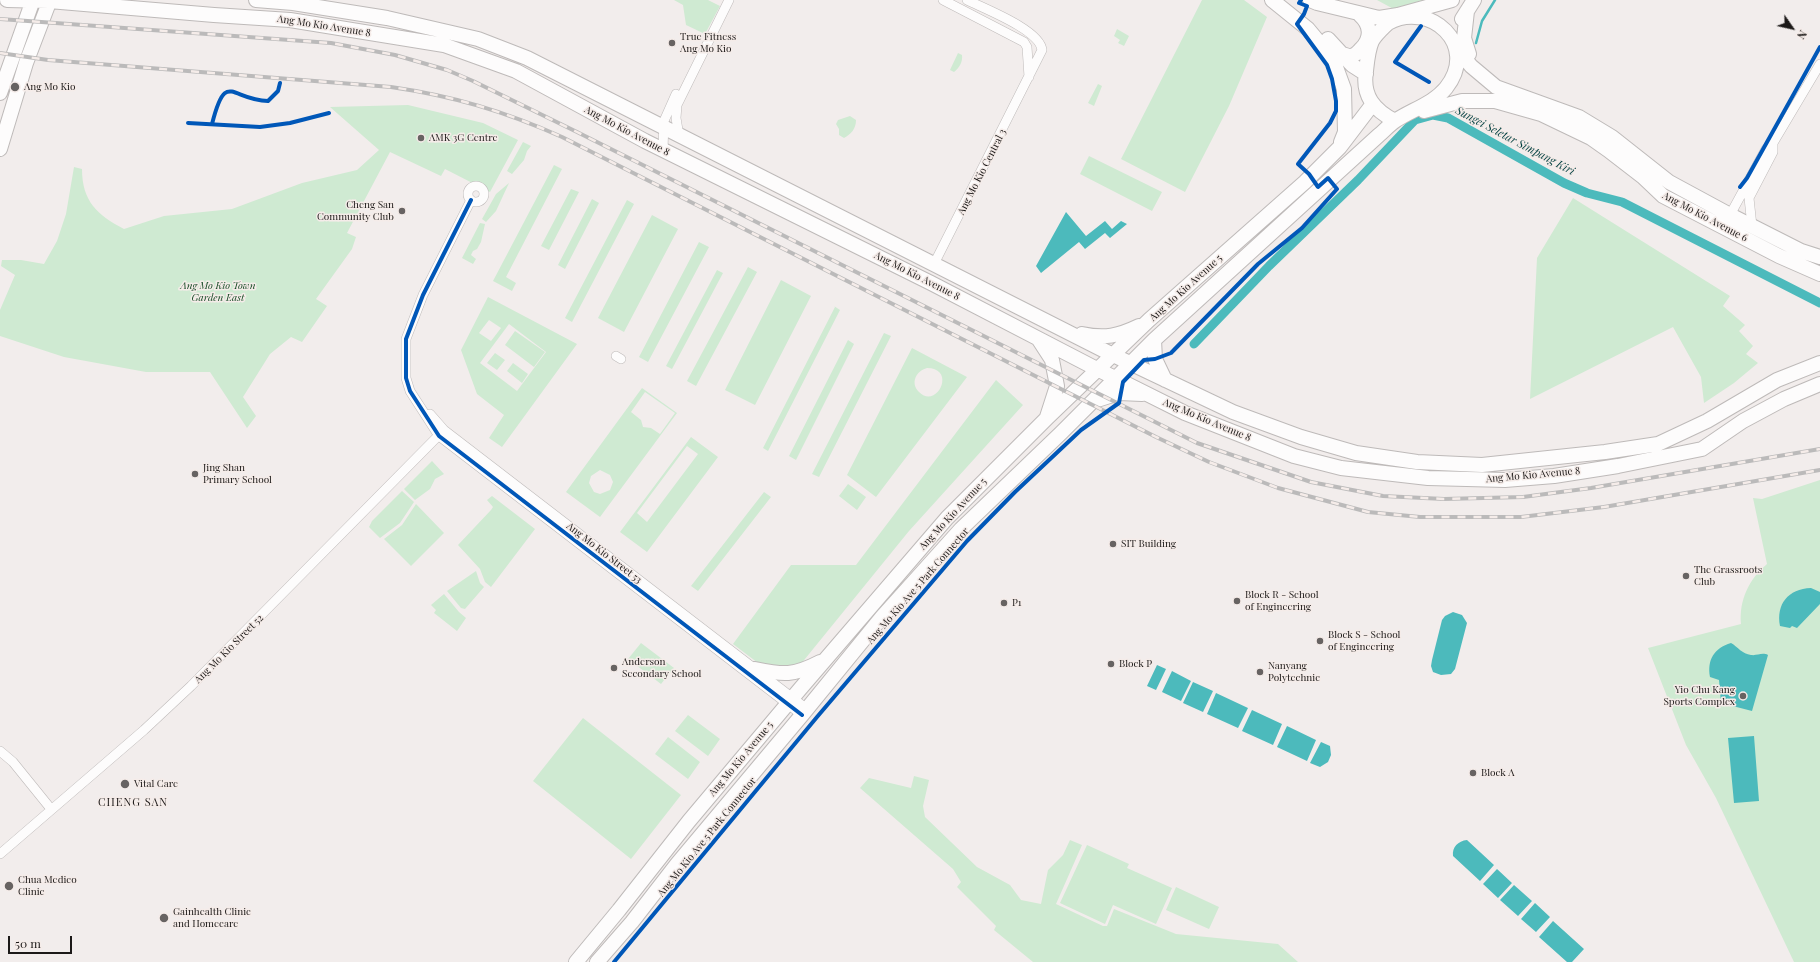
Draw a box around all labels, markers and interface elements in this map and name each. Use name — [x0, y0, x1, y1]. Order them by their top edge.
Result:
north arrow — [1772, 8, 1812, 48]
street label: Ang Mo Kio Avenue 8 — [276, 13, 372, 39]
text: N — [1794, 27, 1811, 42]
place label: True Fitness Ang Mo Kio — [680, 31, 736, 54]
marker: True Fitness Ang Mo Kio — [667, 38, 677, 48]
marker: Ang Mo Kio — [9, 81, 21, 93]
place label: Ang Mo Kio — [24, 81, 75, 93]
street label: Ang Mo Kio Avenue 8 — [582, 104, 672, 158]
water label: Sungei Seletar Simpang Kiri — [1453, 104, 1577, 178]
street label: Ang Mo Kio Central 3 — [955, 127, 1009, 217]
place label: AMK 3G Centre — [429, 132, 498, 144]
marker: AMK 3G Centre — [416, 133, 426, 143]
street label: Ang Mo Kio Avenue 6 — [1660, 190, 1750, 244]
place label: Cheng San Community Club — [317, 199, 394, 222]
marker: Cheng San Community Club — [397, 206, 407, 216]
street label: Ang Mo Kio Avenue 8 — [872, 249, 962, 303]
street label: Ang Mo Kio Avenue 5 — [1147, 252, 1225, 324]
park label: Ang Mo Kio Town Garden East — [180, 280, 256, 304]
street label: Ang Mo Kio Avenue 8 — [1161, 396, 1253, 444]
place label: Jing Shan Primary School — [203, 462, 272, 486]
street label: Ang Mo Kio Avenue 8 — [1485, 465, 1581, 485]
marker: Jing Shan Primary School — [190, 469, 200, 479]
street label: Ang Mo Kio Avenue 5 — [917, 476, 989, 552]
street label: Ang Mo Kio Street 53 — [564, 520, 644, 586]
street label: Ang Mo Kio Ave 5 Park Connector — [864, 526, 972, 646]
place label: SIT Building — [1121, 538, 1176, 550]
marker: SIT Building — [1108, 539, 1118, 549]
place label: The Grassroots Club — [1694, 564, 1762, 588]
marker: The Grassroots Club — [1681, 571, 1691, 581]
place label: Block R - School of Engineering — [1245, 589, 1319, 612]
marker: Block R - School of Engineering — [1232, 596, 1242, 606]
place label: P1 — [1012, 597, 1022, 609]
marker: P1 — [999, 598, 1009, 608]
street label: Ang Mo Kio Street 52 — [192, 612, 266, 686]
place label: Block S - School of Engineering — [1328, 629, 1400, 652]
marker: Block S - School of Engineering — [1315, 636, 1325, 646]
place label: Anderson Secondary School — [622, 656, 701, 680]
place label: Block P — [1119, 658, 1152, 670]
marker: Block P — [1106, 659, 1116, 669]
place label: Nanyang Polytechnic — [1268, 660, 1320, 684]
marker: Anderson Secondary School — [609, 663, 619, 673]
marker: Nanyang Polytechnic — [1255, 667, 1265, 677]
place label: Yio Chu Kang Sports Complex — [1663, 684, 1735, 708]
marker: Yio Chu Kang Sports Complex — [1738, 691, 1748, 701]
street label: Ang Mo Kio Avenue 5 — [706, 719, 776, 799]
place label: Block A — [1481, 767, 1515, 779]
marker: Block A — [1468, 768, 1478, 778]
street label: Ang Mo Kio Ave 5 Park Connector — [655, 775, 759, 899]
marker: Vital Care — [119, 778, 131, 790]
place label: Vital Care — [134, 778, 178, 790]
district label: CHENG SAN — [98, 796, 168, 810]
place label: Chua Medico Clinic — [18, 874, 77, 898]
marker: Chua Medico Clinic — [3, 880, 15, 892]
place label: Gainhealth Clinic and Homecare — [173, 906, 251, 930]
marker: Gainhealth Clinic and Homecare — [158, 912, 170, 924]
scale bar — [10, 928, 74, 954]
text: 50 m — [15, 935, 41, 951]

